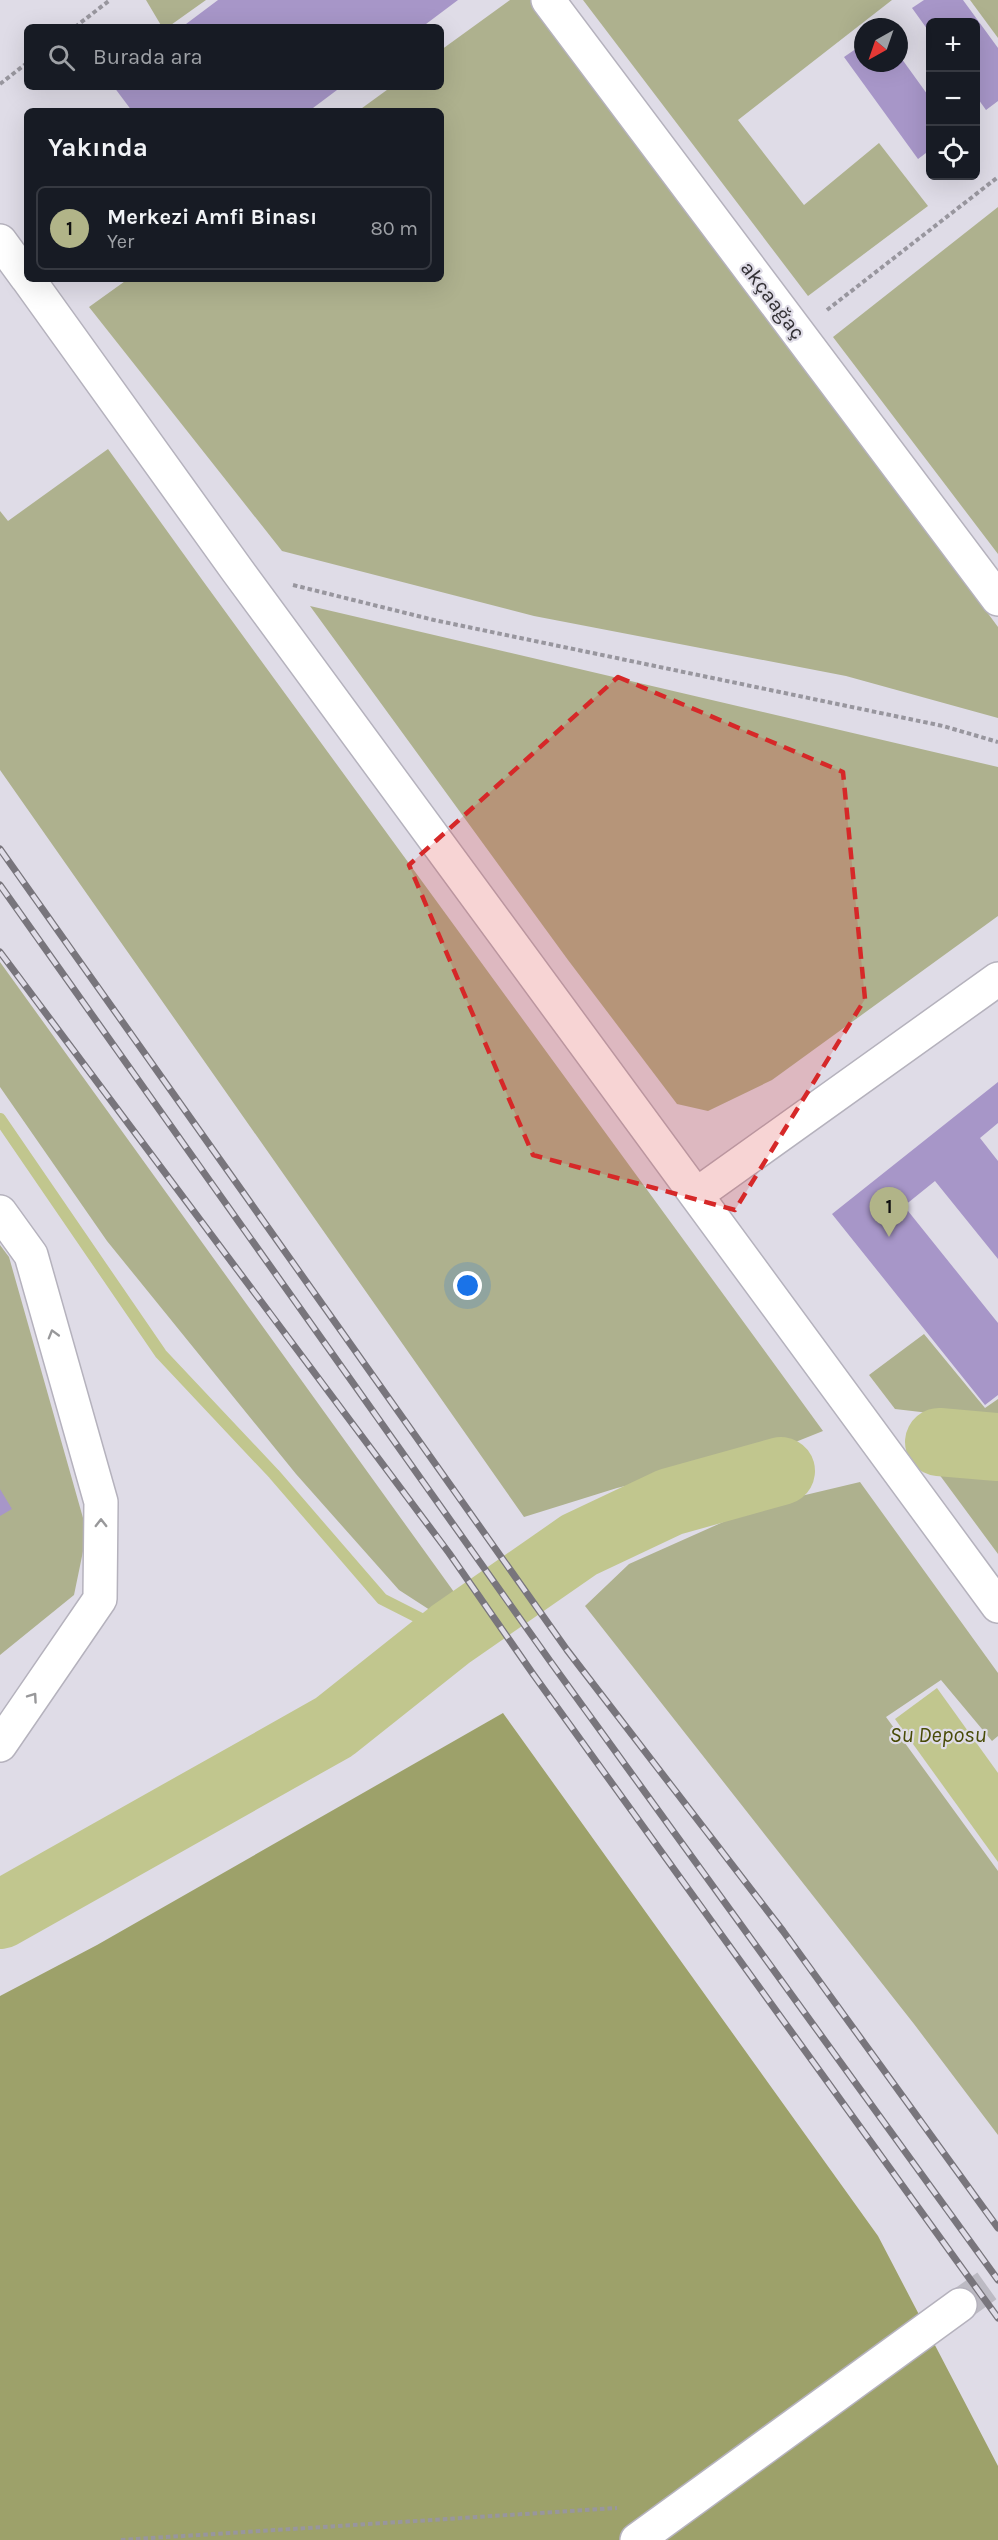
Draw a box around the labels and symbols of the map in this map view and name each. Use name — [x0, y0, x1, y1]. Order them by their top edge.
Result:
north arrow — [854, 18, 908, 72]
street label: akçaağaç — [736, 256, 810, 344]
pin: 1 — [870, 1188, 908, 1237]
your location — [453, 1271, 482, 1300]
one-way arrow — [48, 1329, 60, 1340]
one-way arrow — [95, 1518, 107, 1527]
one-way arrow — [26, 1692, 37, 1703]
water label: Su Deposu — [890, 1722, 986, 1748]

